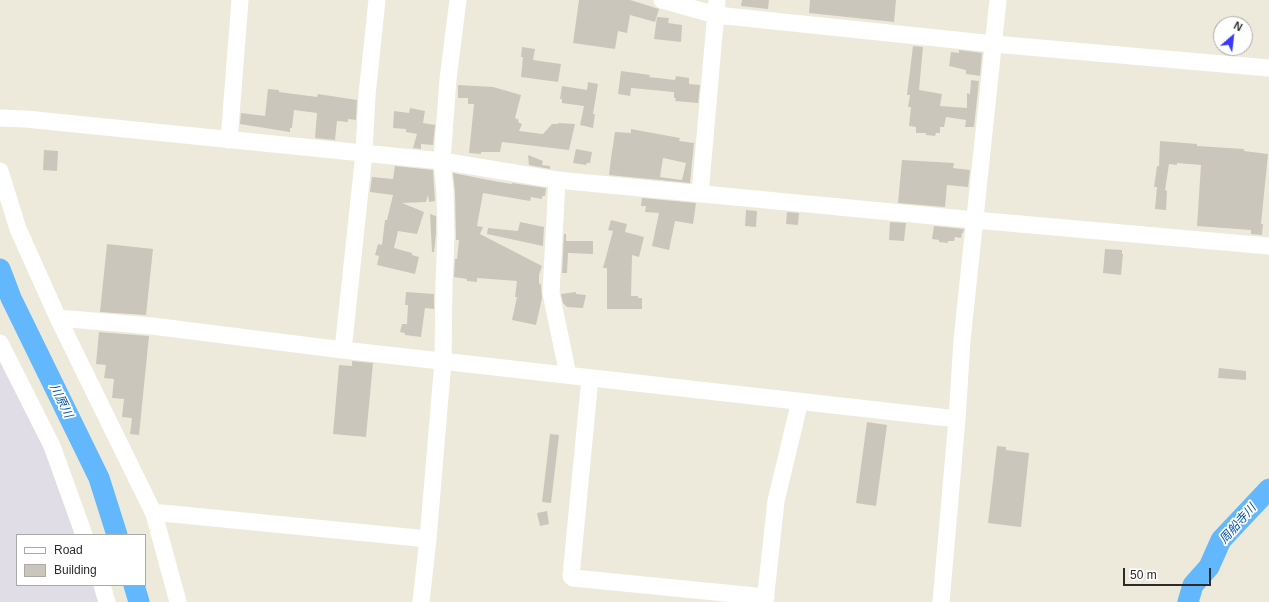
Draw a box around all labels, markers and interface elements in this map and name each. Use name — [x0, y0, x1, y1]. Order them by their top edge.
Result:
north arrow — [1213, 16, 1253, 56]
text: N — [1232, 19, 1244, 33]
water label: 川原川 — [47, 382, 75, 420]
water label: 周船寺川 — [1217, 501, 1259, 547]
legend — [16, 534, 146, 586]
text: Road — [54, 543, 83, 557]
scale bar — [1125, 560, 1213, 586]
text: Building — [54, 563, 97, 577]
text: 50 m — [1130, 568, 1157, 582]

